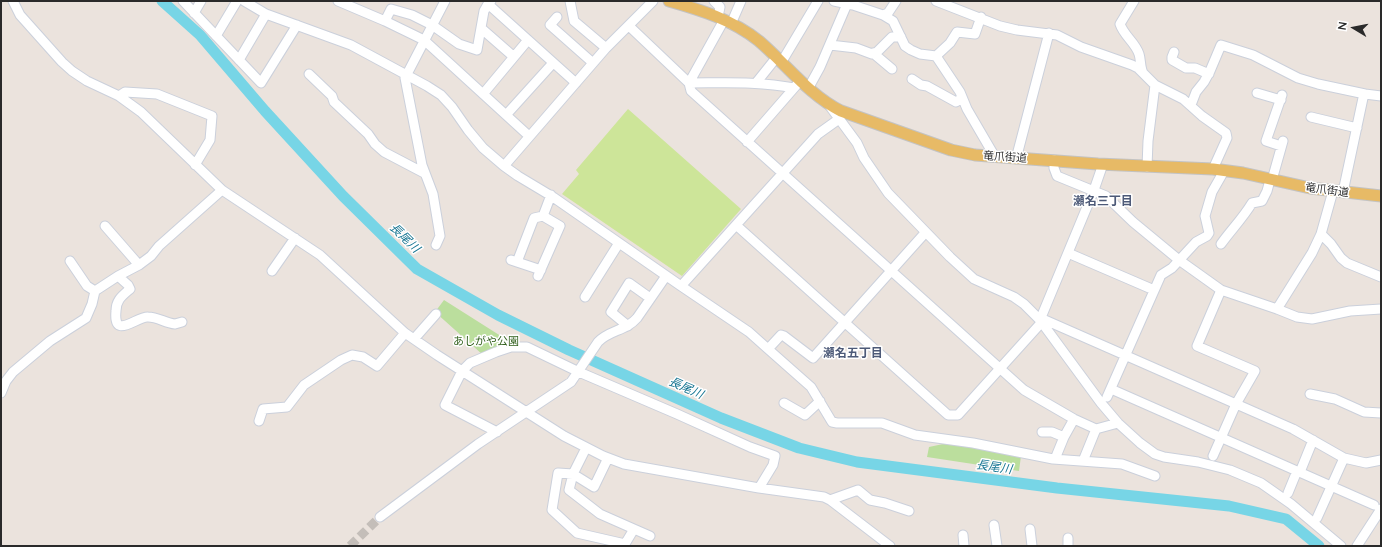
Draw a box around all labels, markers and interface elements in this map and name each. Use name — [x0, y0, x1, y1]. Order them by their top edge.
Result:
north arrow — [1334, 8, 1374, 48]
text: N — [1335, 21, 1349, 31]
street label: 竜爪街道 — [983, 149, 1027, 165]
street label: 竜爪街道 — [1304, 180, 1350, 200]
district label: 瀬名三丁目 — [1073, 194, 1133, 208]
water label: 長尾川 — [387, 220, 423, 256]
park label: あしがや公園 — [453, 334, 519, 348]
district label: 瀬名五丁目 — [823, 346, 883, 360]
water label: 長尾川 — [667, 374, 705, 402]
water label: 長尾川 — [975, 457, 1013, 477]

